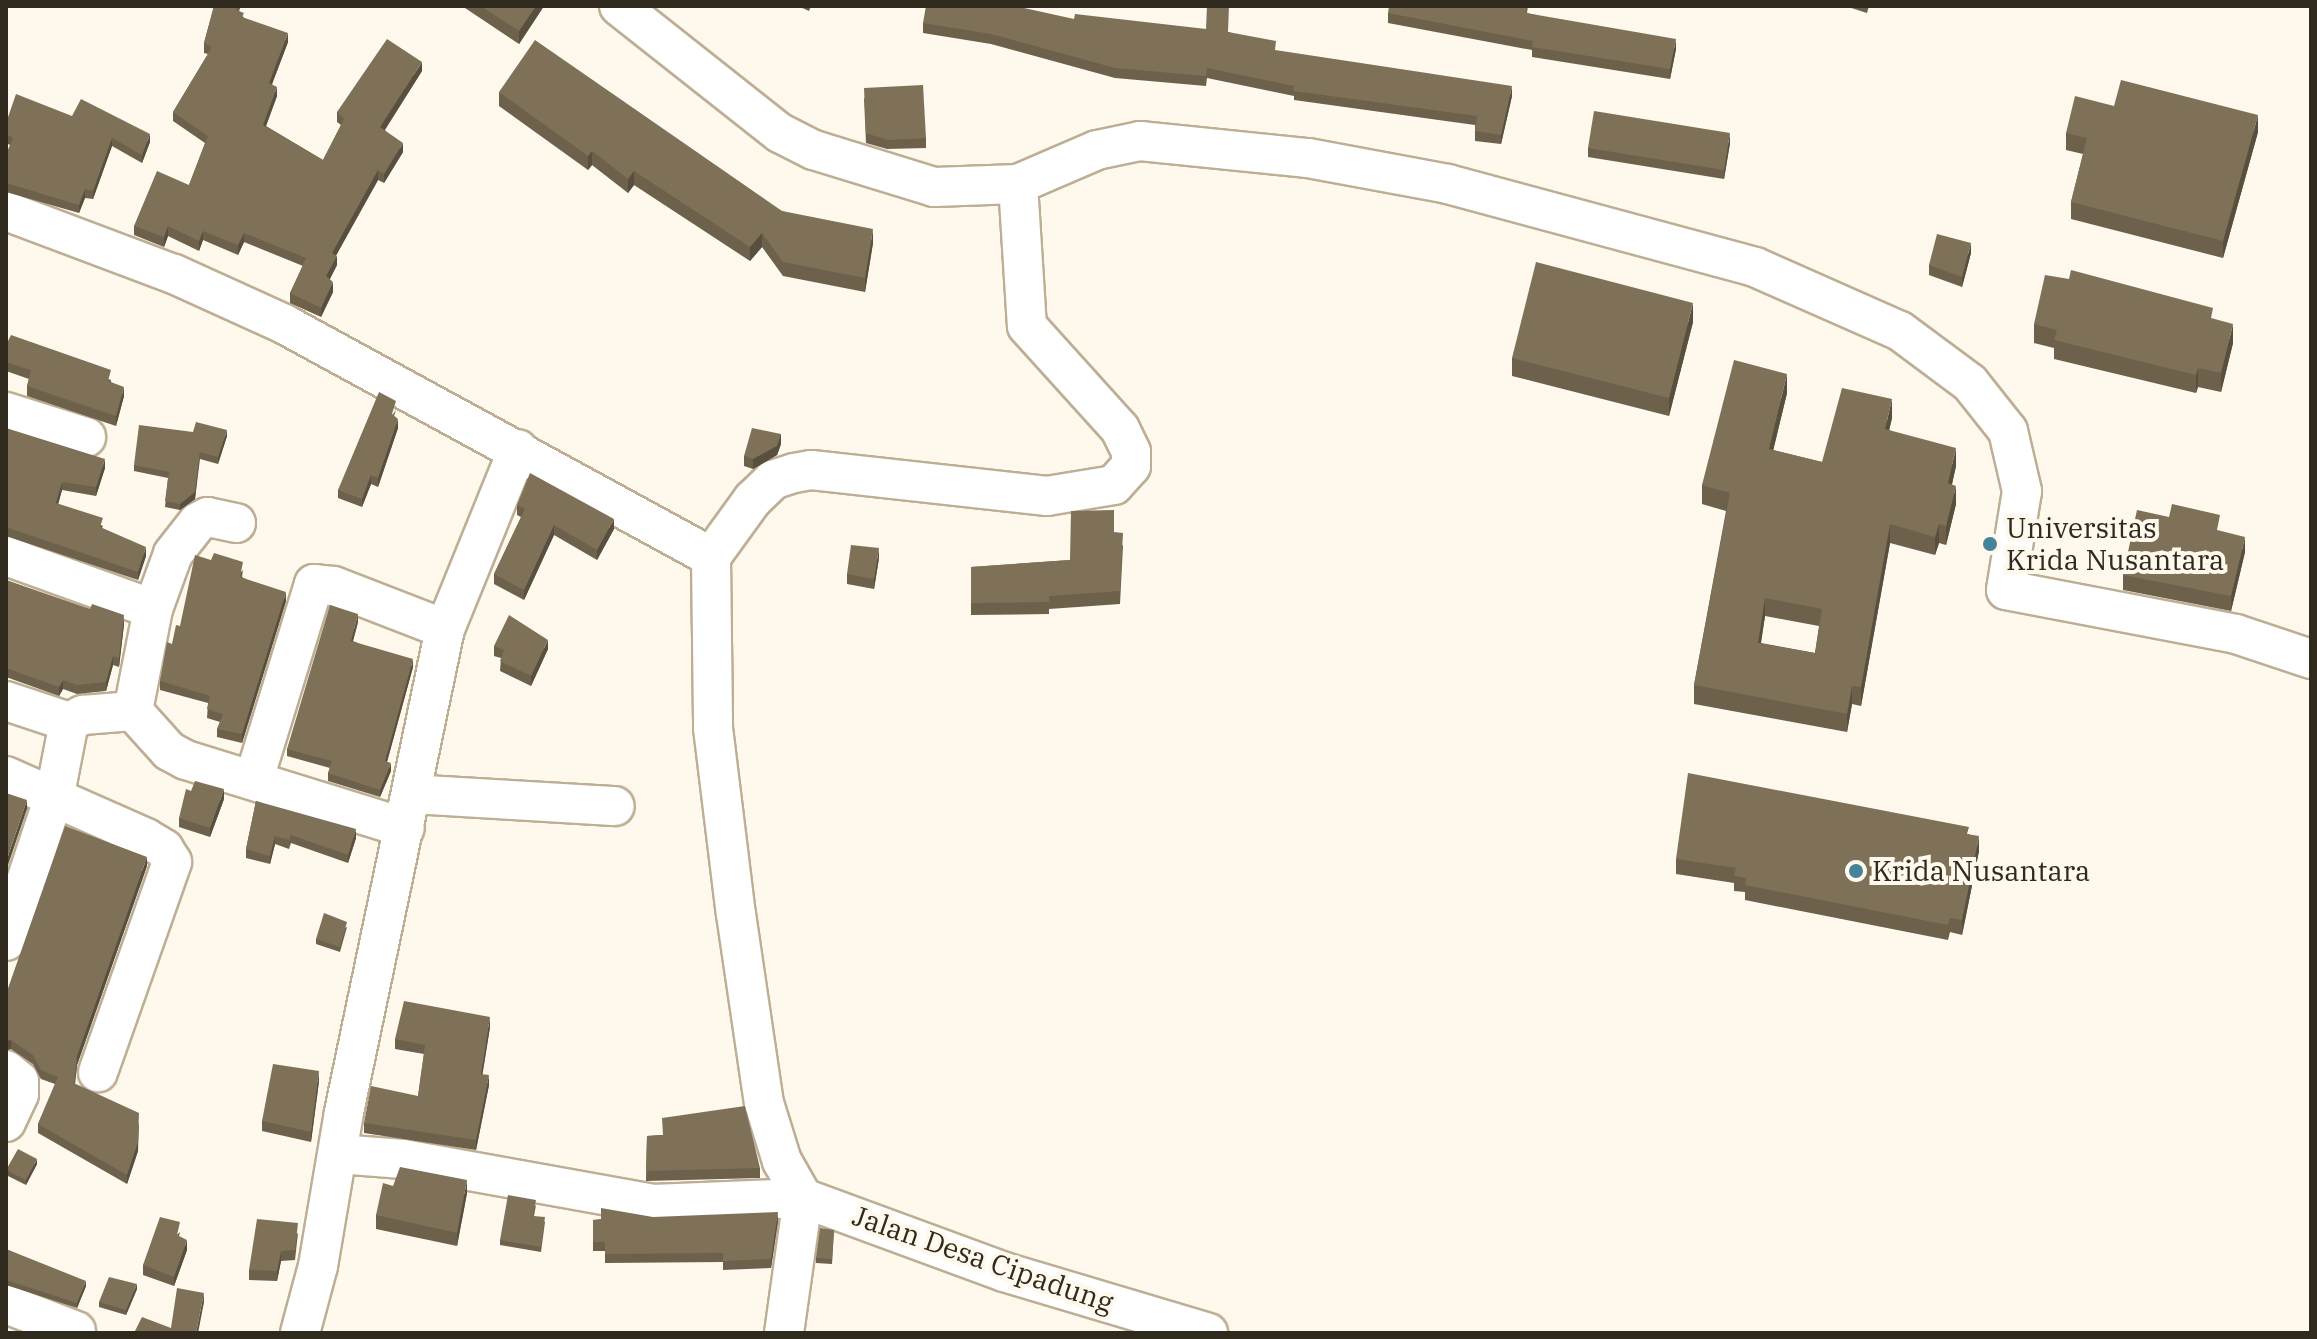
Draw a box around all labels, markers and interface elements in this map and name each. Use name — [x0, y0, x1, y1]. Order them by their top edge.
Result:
place label: Universitas Krida Nusantara — [2006, 511, 2224, 577]
marker: Universitas Krida Nusantara — [1981, 535, 1999, 553]
place label: Krida Nusantara — [1872, 854, 2090, 888]
marker: Krida Nusantara — [1847, 862, 1865, 880]
street label: Jalan Desa Cipadung — [848, 1199, 1118, 1319]

